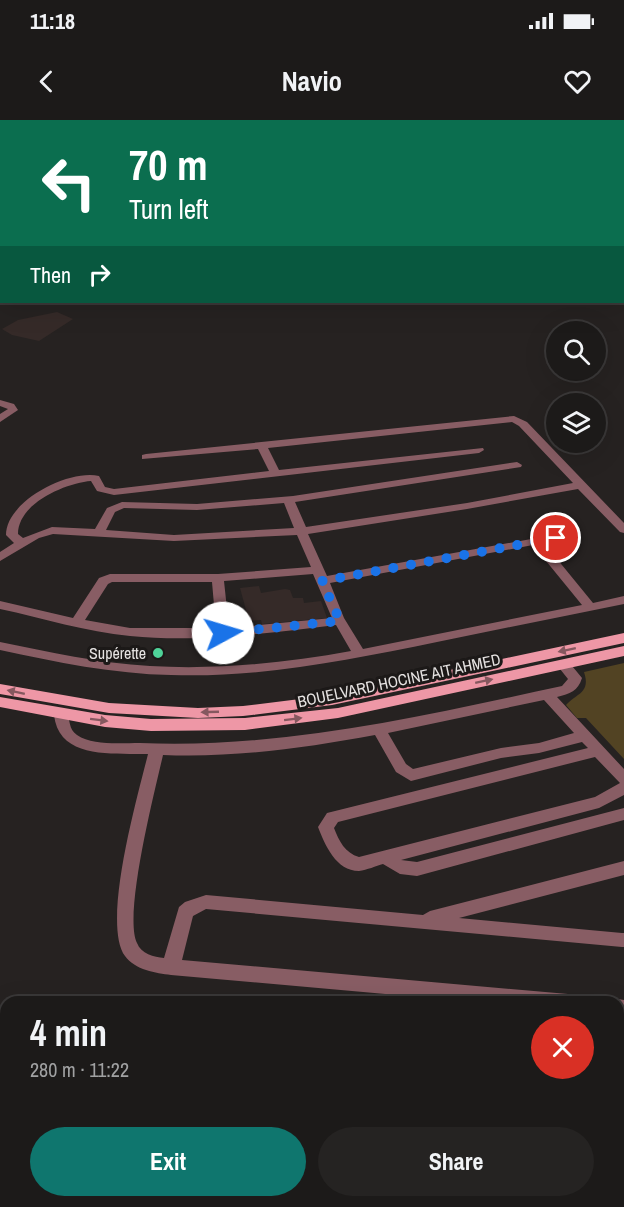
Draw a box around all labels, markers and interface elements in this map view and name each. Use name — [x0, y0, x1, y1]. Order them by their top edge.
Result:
text: 11:18 — [30, 6, 75, 36]
text: Navio — [282, 63, 342, 99]
icon: back — [30, 65, 63, 98]
icon: heart — [561, 65, 594, 98]
text: 70 m — [129, 137, 208, 193]
icon: left — [30, 144, 108, 222]
text: Turn left — [129, 191, 208, 227]
icon: right — [83, 258, 116, 291]
text: Then — [30, 260, 71, 290]
map controls — [546, 321, 606, 453]
button: search — [546, 321, 606, 381]
button: layers — [546, 393, 606, 453]
pin — [530, 512, 581, 563]
icon: arrive — [539, 521, 572, 554]
position arrow — [191, 601, 255, 665]
place label: Supérette — [89, 642, 146, 664]
marker: Supérette — [151, 646, 165, 660]
one-way arrow — [557, 646, 576, 655]
street label: BOUELVARD HOCINE AIT AHMED — [295, 648, 503, 712]
one-way arrow — [475, 676, 494, 685]
one-way arrow — [7, 687, 26, 696]
one-way arrow — [200, 708, 219, 717]
one-way arrow — [284, 714, 303, 724]
one-way arrow — [89, 715, 108, 725]
text: 4 min — [30, 1009, 107, 1057]
button: close — [531, 1016, 594, 1079]
text: 280 m · 11:22 — [30, 1056, 129, 1083]
button: Exit — [30, 1127, 306, 1196]
button: Share — [318, 1127, 594, 1196]

